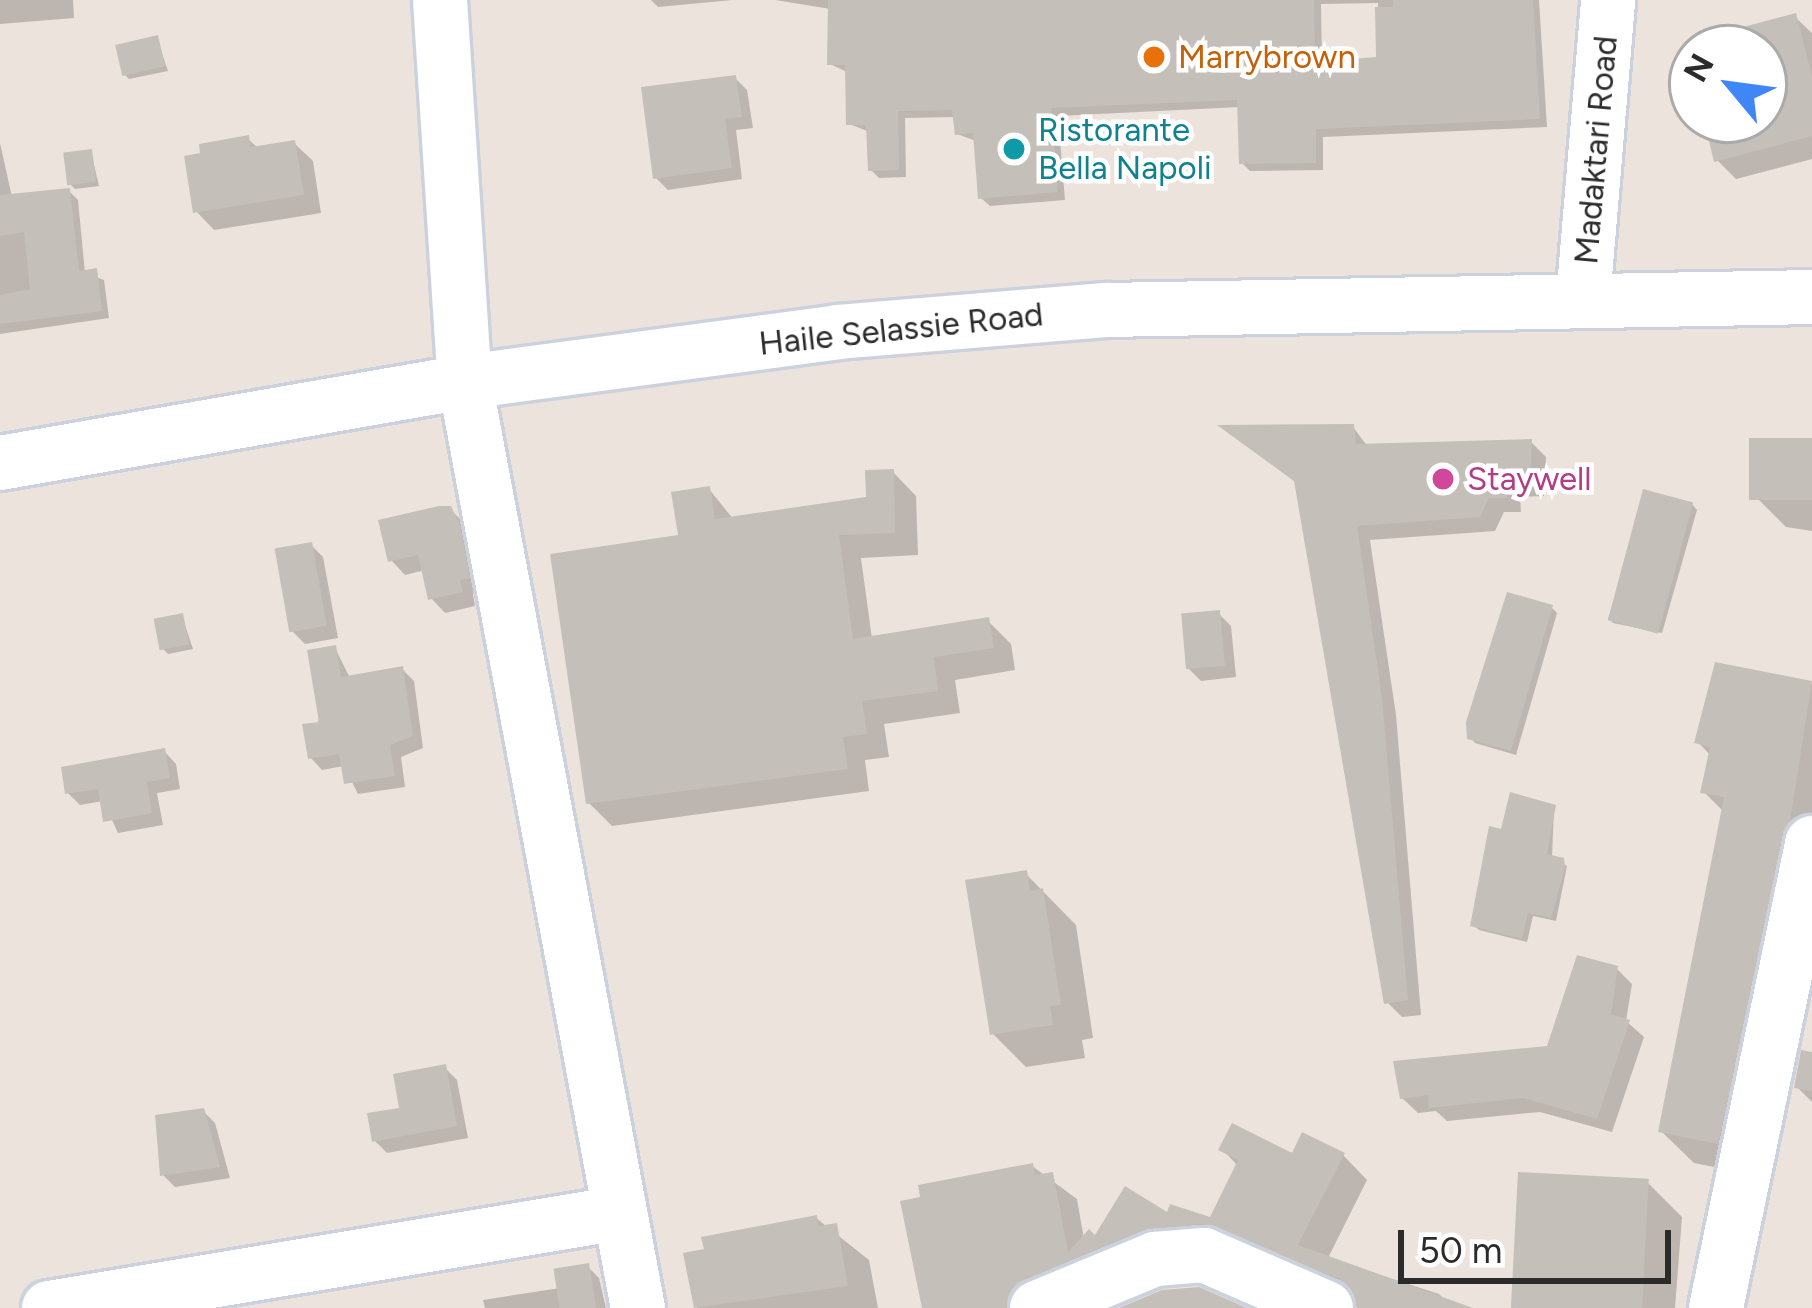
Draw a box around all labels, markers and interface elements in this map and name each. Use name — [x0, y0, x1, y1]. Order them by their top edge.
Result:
north arrow — [1668, 24, 1788, 144]
street label: Madaktari Road — [1566, 34, 1626, 266]
place label: Marrybrown — [1178, 37, 1356, 77]
marker: Marrybrown — [1141, 44, 1167, 70]
text: N — [1675, 47, 1722, 88]
place label: Ristorante Bella Napoli — [1038, 110, 1212, 188]
marker: Ristorante Bella Napoli — [1001, 136, 1027, 162]
street label: Haile Selassie Road — [757, 294, 1045, 364]
place label: Staywell — [1467, 459, 1592, 499]
marker: Staywell — [1430, 466, 1456, 492]
scale bar — [1404, 1206, 1677, 1280]
text: 50 m — [1419, 1229, 1502, 1272]

